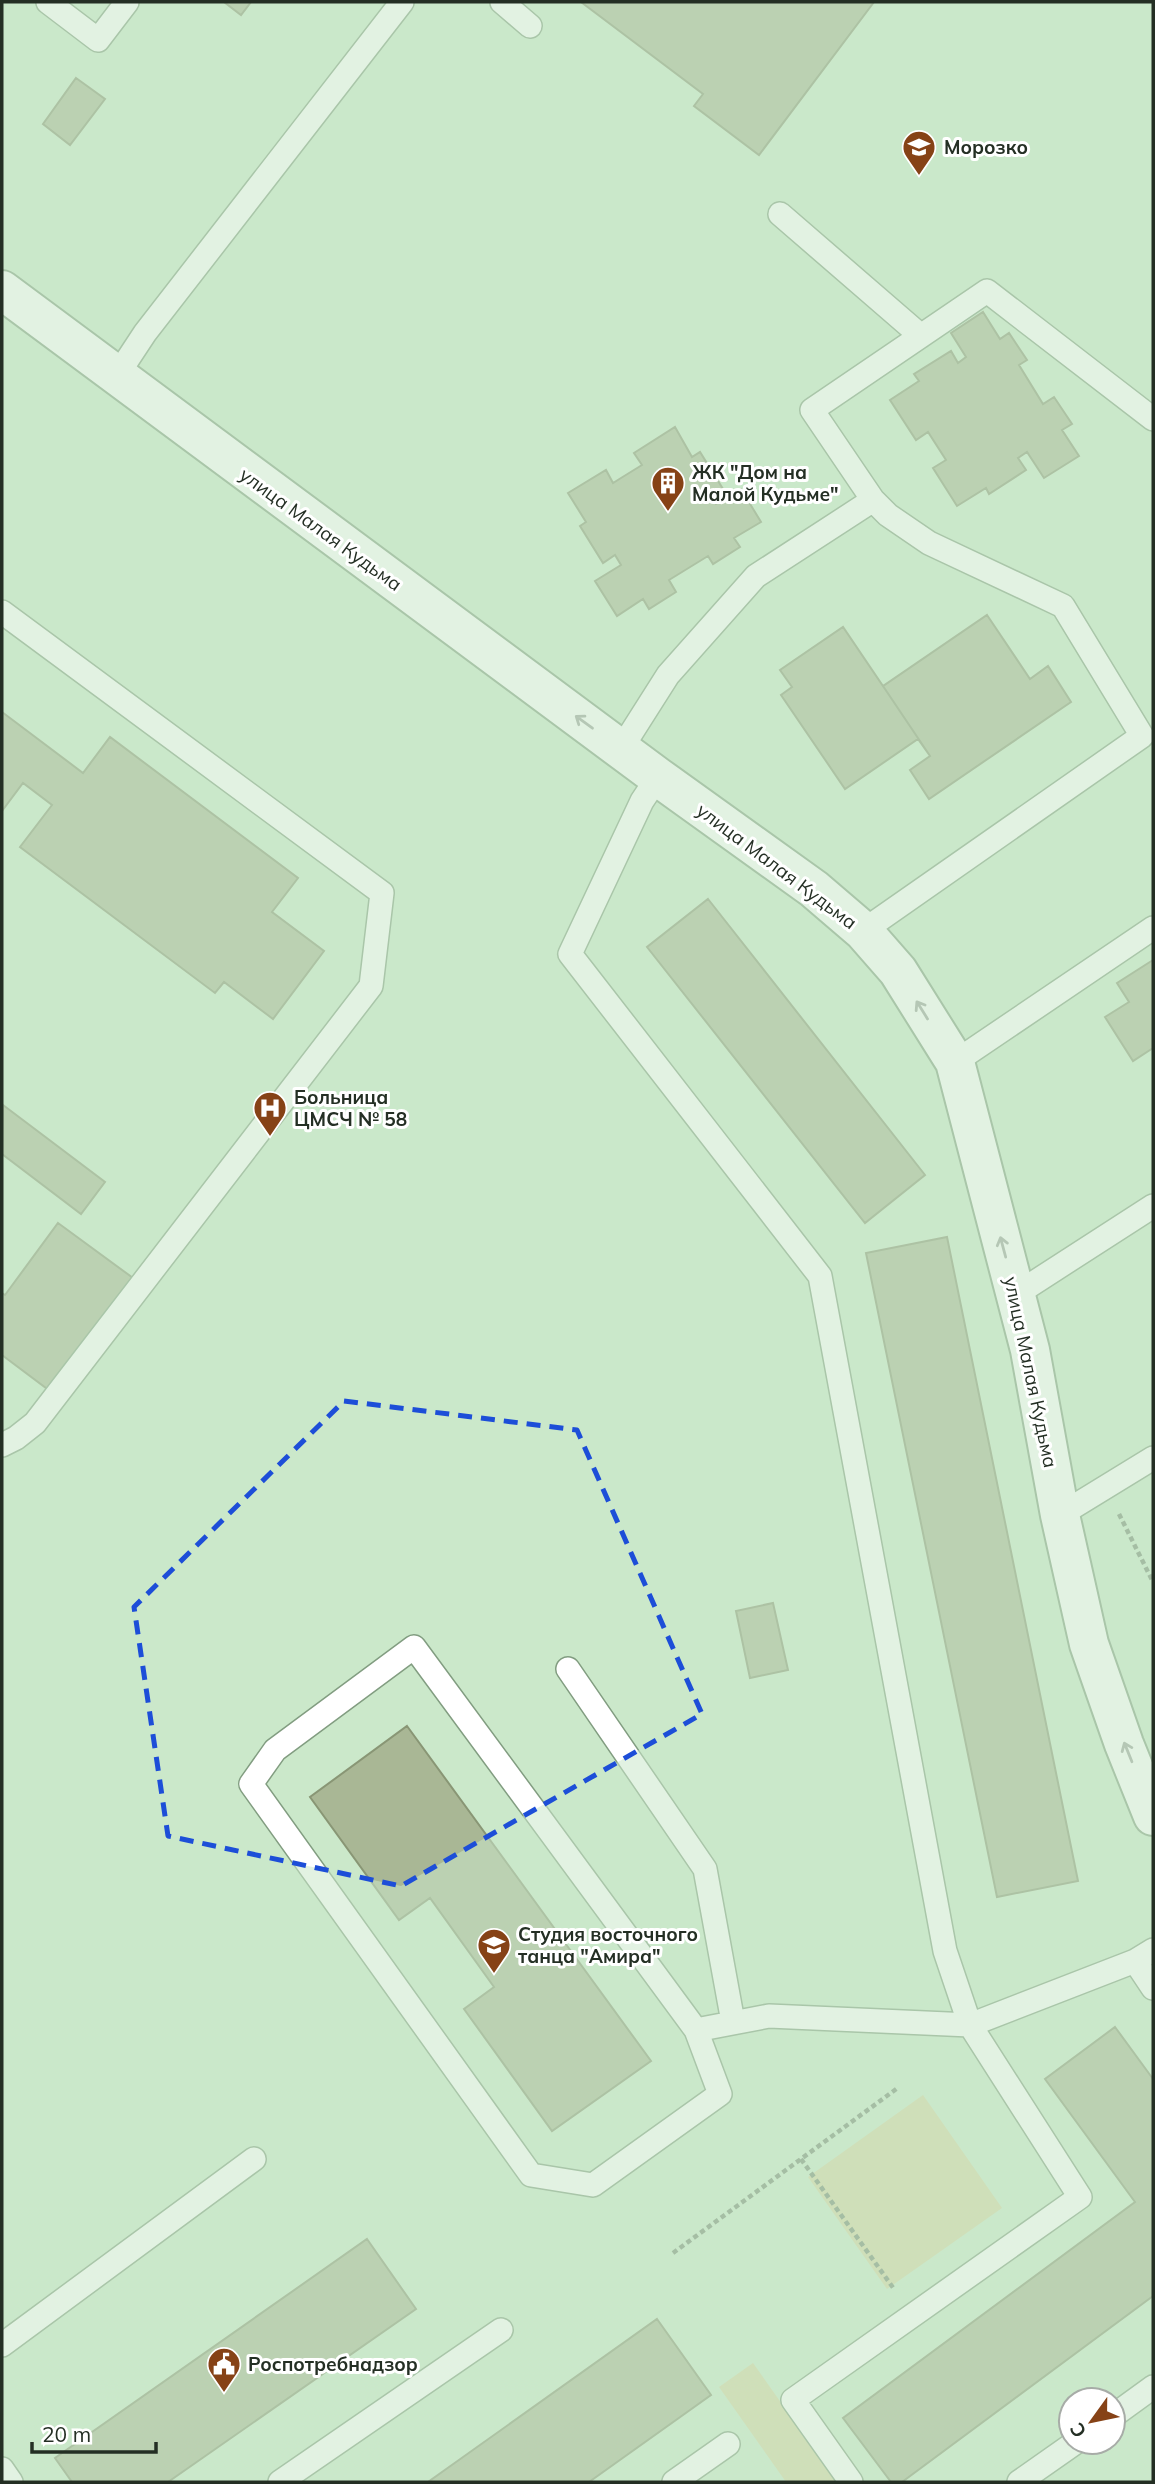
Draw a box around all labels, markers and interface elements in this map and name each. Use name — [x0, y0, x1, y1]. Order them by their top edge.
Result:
school or university icon: Морозко — [900, 128, 938, 177]
place label: Морозко — [944, 135, 1028, 159]
place label: ЖК "Дом на Малой Кудьме" — [692, 460, 839, 506]
street label: улица Малая Кудьма — [235, 462, 407, 596]
building icon: ЖК "Дом на Малой Кудьме" — [649, 464, 687, 513]
one-way arrow — [575, 715, 594, 730]
street label: улица Малая Кудьма — [692, 798, 862, 934]
one-way arrow — [915, 1001, 929, 1021]
place label: Больница ЦМСЧ № 58 — [294, 1085, 407, 1131]
hospital icon: Больница ЦМСЧ № 58 — [251, 1089, 289, 1138]
one-way arrow — [996, 1236, 1009, 1259]
street label: улица Малая Кудьма — [999, 1274, 1063, 1470]
one-way arrow — [1120, 1742, 1133, 1764]
place label: Студия восточного танца "Амира" — [518, 1922, 698, 1968]
school or university icon: Студия восточного танца "Амира" — [475, 1926, 513, 1975]
public building icon: Роспотребнадзор — [205, 2345, 243, 2394]
place label: Роспотребнадзор — [248, 2352, 418, 2376]
north arrow — [1057, 2386, 1127, 2456]
scale bar — [32, 2410, 156, 2454]
text: С — [1064, 2418, 1091, 2442]
text: 20 m — [42, 2421, 91, 2447]

